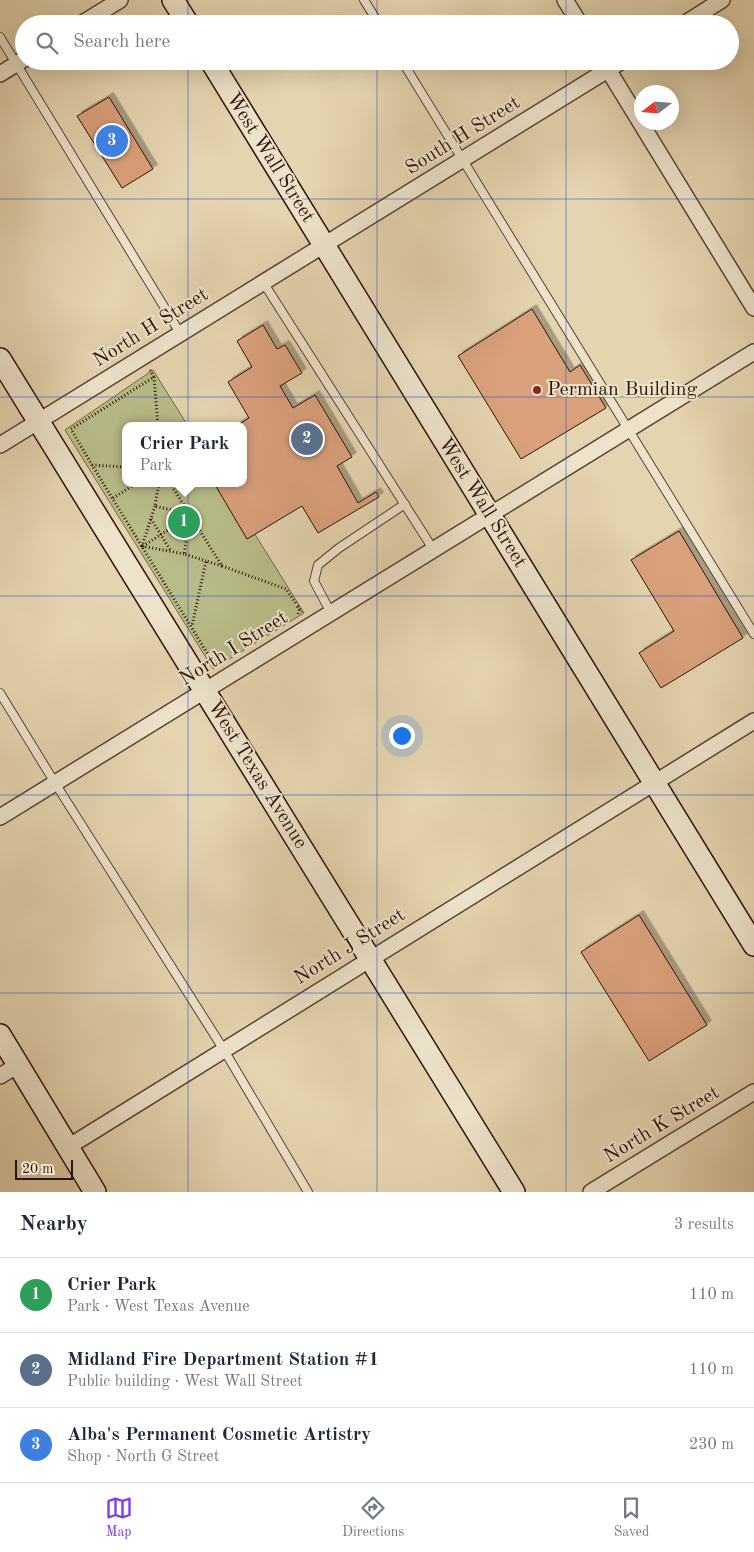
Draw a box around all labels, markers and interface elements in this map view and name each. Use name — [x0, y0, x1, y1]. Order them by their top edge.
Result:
search box — [15, 15, 739, 70]
icon: search — [33, 29, 61, 57]
text: Search here — [73, 33, 170, 52]
north arrow — [634, 85, 679, 130]
street label: West Wall Street — [222, 90, 318, 226]
street label: South H Street — [402, 93, 524, 179]
pin: 3 — [96, 122, 128, 160]
street label: North H Street — [90, 285, 212, 371]
place label: Permian Building — [547, 380, 697, 400]
marker: Permian Building — [531, 384, 543, 396]
pin: 2 — [291, 420, 323, 458]
popup — [122, 422, 247, 487]
text: Crier Park — [140, 435, 229, 454]
street label: West Wall Street — [434, 435, 530, 571]
text: Park — [140, 458, 172, 474]
pin: 1 — [168, 503, 200, 541]
street label: North I Street — [176, 608, 292, 690]
street label: West Texas Avenue — [203, 698, 311, 852]
your location — [389, 723, 415, 749]
street label: North J Street — [291, 905, 409, 989]
street label: North K Street — [601, 1083, 723, 1167]
scale bar — [15, 1157, 72, 1180]
text: 20 m — [22, 1162, 53, 1176]
text: Nearby — [20, 1214, 88, 1235]
text: 3 results — [674, 1217, 734, 1233]
text: Crier Park — [67, 1276, 157, 1295]
text: 1 — [31, 1287, 41, 1303]
text: 110 m — [689, 1287, 734, 1303]
text: Park · West Texas Avenue — [67, 1299, 250, 1315]
text: Midland Fire Department Station #1 — [67, 1351, 379, 1370]
text: 2 — [31, 1362, 41, 1378]
text: 110 m — [689, 1362, 734, 1378]
text: Public building · West Wall Street — [67, 1374, 303, 1390]
text: Alba's Permanent Cosmetic Artistry — [67, 1426, 371, 1445]
text: 3 — [31, 1437, 41, 1453]
text: 230 m — [689, 1437, 734, 1453]
text: Shop · North G Street — [67, 1449, 219, 1465]
tab: Map — [105, 1494, 133, 1541]
tab: Directions — [342, 1494, 404, 1541]
tab: Saved — [614, 1494, 649, 1541]

